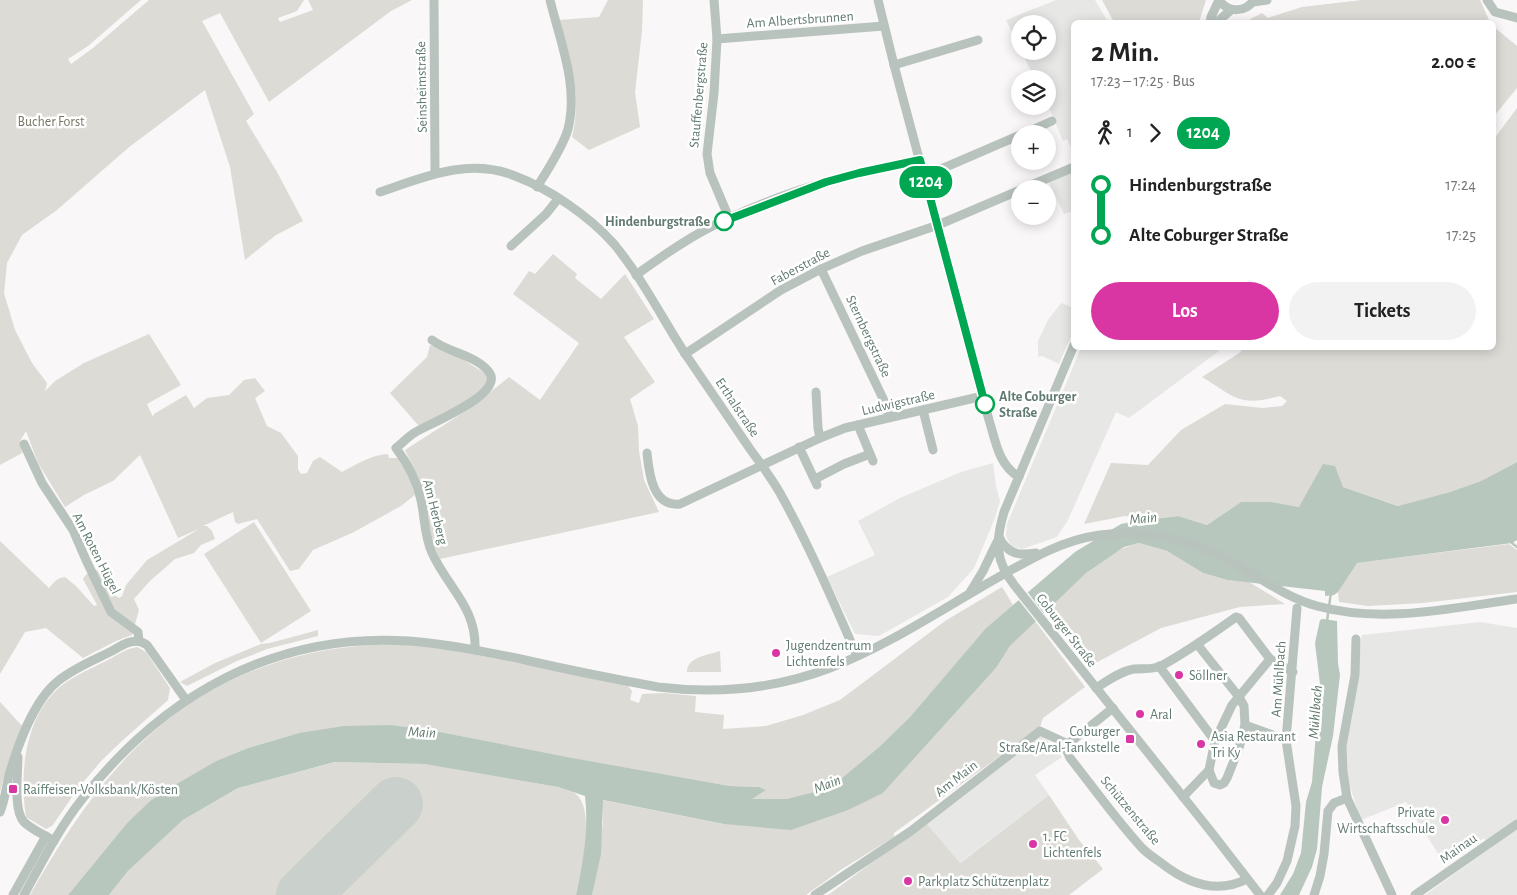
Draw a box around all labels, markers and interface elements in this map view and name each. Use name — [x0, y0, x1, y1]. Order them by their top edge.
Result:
street label: Am Albertsbrunnen — [746, 9, 854, 31]
map controls — [1011, 15, 1056, 225]
button: locate — [1011, 15, 1056, 60]
text: 2 Min. — [1091, 39, 1159, 67]
street label: Seinsheimstraße — [414, 41, 430, 133]
street label: Stauffenbergstraße — [687, 42, 711, 149]
text: 2.00 € — [1431, 53, 1476, 72]
button: layers — [1011, 70, 1056, 115]
text: 17:23 – 17:25 · Bus — [1091, 73, 1195, 89]
park label: Bucher Forst — [17, 115, 85, 129]
icon: walk — [1091, 119, 1119, 147]
icon: forward — [1141, 119, 1169, 147]
text: 1 — [1127, 124, 1133, 140]
text: 1204 — [1187, 124, 1220, 142]
button: + — [1011, 125, 1056, 170]
line badge: 1204 — [891, 166, 961, 198]
text: 1204 — [909, 173, 943, 191]
text: Hindenburgstraße — [1129, 176, 1272, 195]
text: 17:24 — [1445, 177, 1476, 193]
button: − — [1011, 180, 1056, 225]
marker: Hindenburgstraße — [714, 211, 734, 231]
place label: Hindenburgstraße — [605, 215, 710, 229]
text: Alte Coburger Straße — [1129, 226, 1289, 245]
text: 17:25 — [1446, 227, 1476, 243]
street label: Faberstraße — [768, 245, 832, 288]
button: Los — [1091, 282, 1279, 340]
button: Tickets — [1289, 282, 1476, 340]
street label: Sternbergstraße — [843, 293, 893, 380]
street label: Erthalstraße — [712, 376, 762, 439]
street label: Ludwigstraße — [860, 388, 936, 418]
place label: Alte Coburger Straße — [999, 390, 1076, 420]
marker: Alte Coburger Straße — [975, 394, 995, 414]
street label: Am Herberg — [420, 478, 450, 546]
water label: Main — [1128, 510, 1158, 527]
street label: Am Roten Hügel — [70, 511, 123, 596]
street label: Coburger Straße — [1033, 591, 1099, 670]
place label: Jugendzentrum Lichtenfels — [786, 639, 872, 669]
street label: Am Mühlbach — [1269, 640, 1289, 718]
marker: Jugendzentrum Lichtenfels — [770, 647, 782, 659]
marker: Söllner — [1173, 669, 1185, 681]
place label: Söllner — [1189, 669, 1228, 683]
water label: Mühlbach — [1306, 685, 1325, 740]
marker: Aral — [1134, 708, 1146, 720]
place label: Aral — [1150, 708, 1172, 722]
water label: Main — [408, 724, 436, 741]
place label: Coburger Straße/Aral-Tankstelle — [999, 725, 1120, 755]
place label: Asia Restaurant Tri Ky — [1211, 730, 1296, 760]
marker: Coburger Straße/Aral-Tankstelle — [1124, 733, 1136, 745]
marker: Asia Restaurant Tri Ky — [1195, 738, 1207, 750]
street label: Am Main — [933, 758, 980, 800]
water label: Main — [811, 772, 843, 797]
street label: Schützenstraße — [1098, 774, 1163, 848]
marker: Raiffeisen-Volksbank/Kösten — [7, 783, 19, 795]
place label: Raiffeisen-Volksbank/Kösten — [23, 783, 178, 797]
place label: Private Wirtschaftsschule — [1337, 806, 1435, 836]
marker: Private Wirtschaftsschule — [1439, 814, 1451, 826]
place label: 1. FC Lichtenfels — [1043, 830, 1102, 860]
street label: Mainau — [1438, 831, 1480, 866]
marker: 1. FC Lichtenfels — [1027, 838, 1039, 850]
marker: Parkplatz Schützenplatz — [902, 875, 914, 887]
place label: Parkplatz Schützenplatz — [918, 875, 1049, 889]

